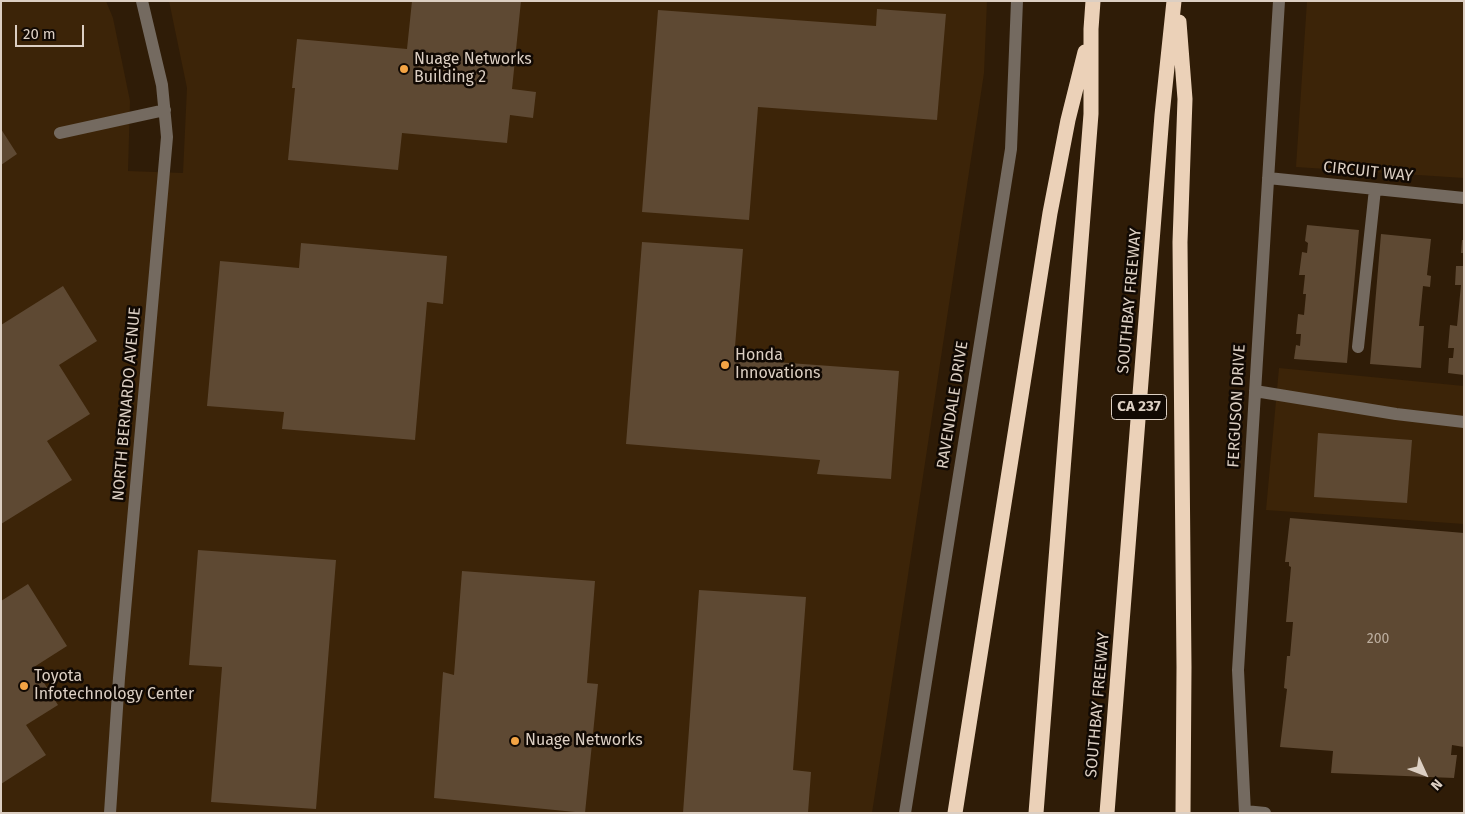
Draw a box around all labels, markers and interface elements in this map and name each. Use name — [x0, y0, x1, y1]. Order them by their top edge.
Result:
scale bar — [18, 15, 86, 47]
text: 20 m — [23, 25, 56, 43]
place label: Nuage Networks Building 2 — [414, 50, 532, 88]
marker: Nuage Networks Building 2 — [398, 63, 410, 75]
street label: CIRCUIT WAY — [1322, 158, 1414, 186]
street label: SOUTHBAY FREEWAY — [1114, 228, 1146, 374]
street label: NORTH BERNARDO AVENUE — [109, 306, 145, 502]
street label: RAVENDALE DRIVE — [933, 340, 973, 470]
street label: FERGUSON DRIVE — [1224, 344, 1250, 468]
place label: Honda Innovations — [735, 346, 821, 384]
marker: Honda Innovations — [719, 359, 731, 371]
road number: CA 237 — [1112, 394, 1166, 420]
house number: 200 — [1367, 631, 1389, 647]
street label: SOUTHBAY FREEWAY — [1082, 632, 1114, 778]
place label: Toyota Infotechnology Center — [34, 667, 194, 705]
marker: Toyota Infotechnology Center — [18, 680, 30, 692]
place label: Nuage Networks — [525, 731, 643, 751]
marker: Nuage Networks — [509, 735, 521, 747]
north arrow — [1400, 749, 1450, 799]
text: N — [1427, 775, 1446, 794]

